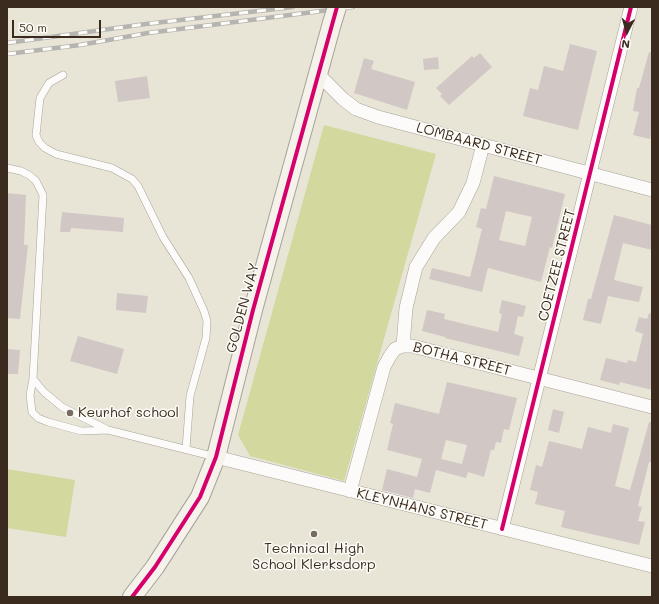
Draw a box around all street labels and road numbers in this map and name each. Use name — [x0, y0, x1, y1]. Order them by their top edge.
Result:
street label: LOMBAARD STREET — [414, 119, 544, 169]
street label: COETZEE STREET — [535, 207, 579, 323]
street label: GOLDEN WAY — [223, 261, 263, 355]
street label: BOTHA STREET — [411, 339, 513, 379]
street label: KLEYNHANS STREET — [355, 485, 489, 533]

